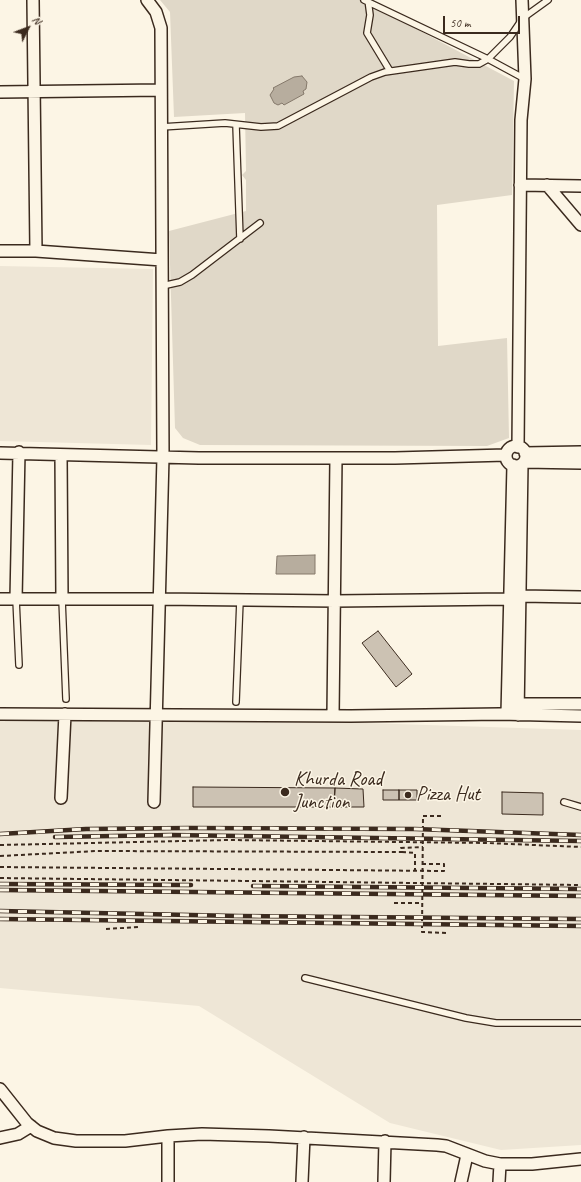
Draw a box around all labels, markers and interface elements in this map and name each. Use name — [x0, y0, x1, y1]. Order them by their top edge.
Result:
north arrow — [8, 8, 48, 48]
scale bar — [445, 8, 522, 34]
text: N — [29, 13, 44, 27]
text: 50 m — [450, 15, 470, 31]
place label: Khurda Road Junction — [294, 768, 382, 815]
place label: Pizza Hut — [416, 783, 480, 807]
marker: Khurda Road Junction — [279, 786, 291, 798]
marker: Pizza Hut — [403, 790, 413, 800]

